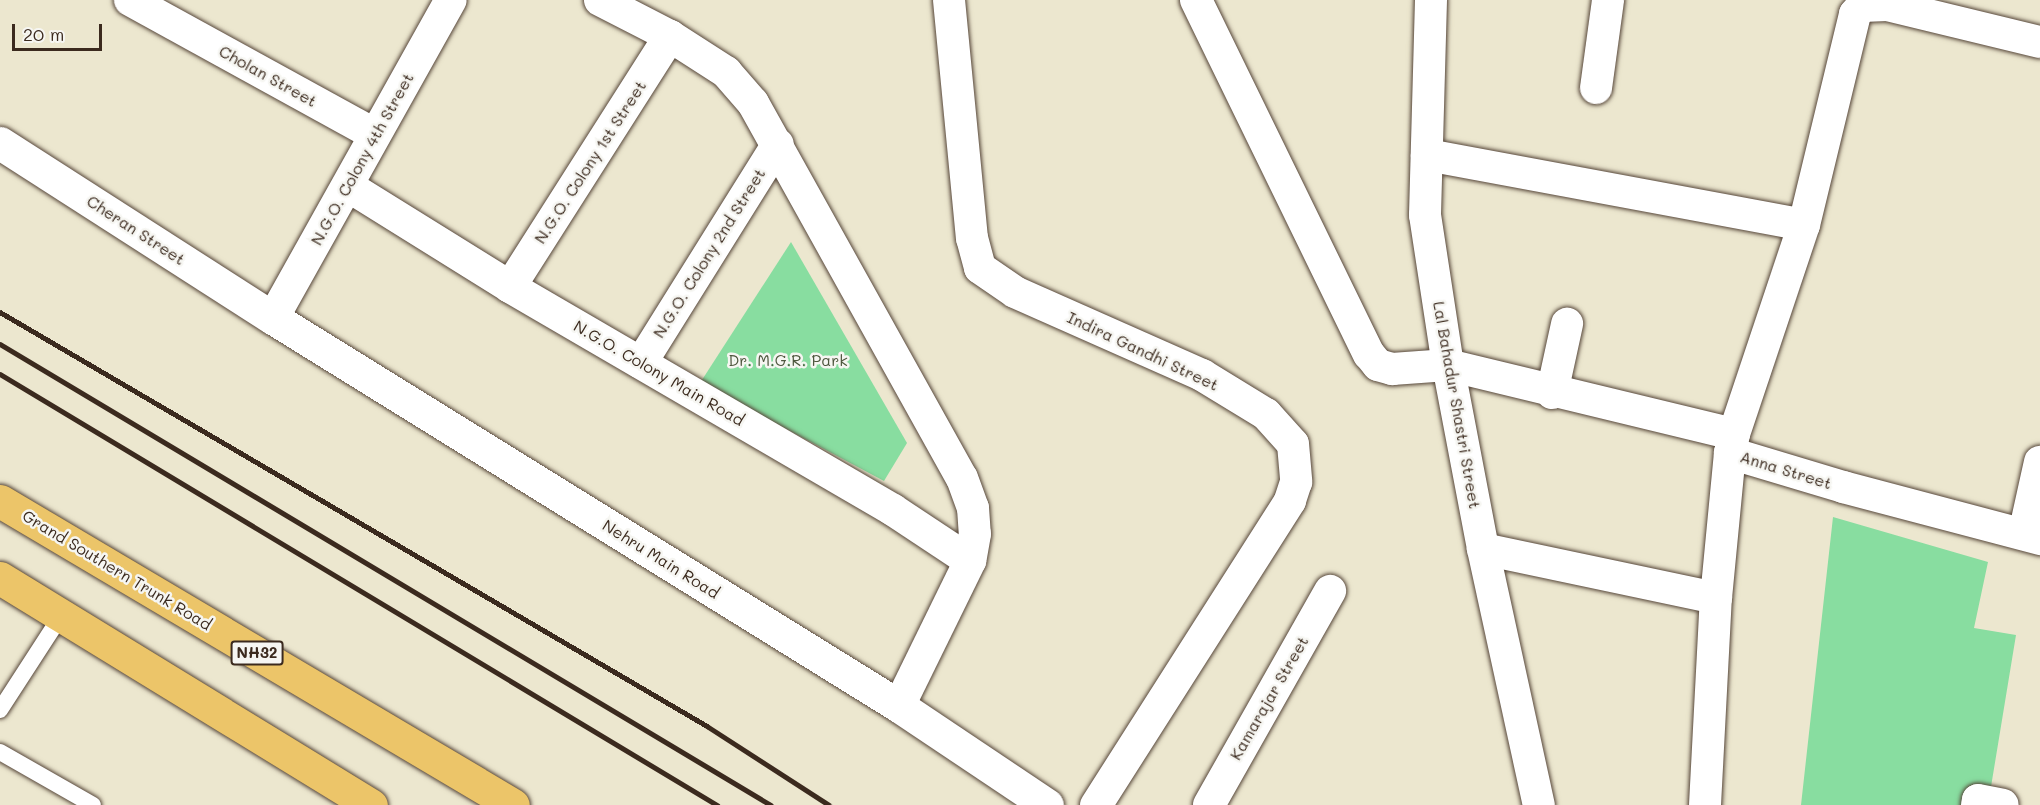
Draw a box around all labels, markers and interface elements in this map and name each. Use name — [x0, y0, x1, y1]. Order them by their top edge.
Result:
scale bar — [15, 12, 105, 50]
text: 20 m — [23, 22, 64, 46]
street label: Cholan Street — [216, 41, 320, 111]
street label: N.G.O. Colony 4th Street — [307, 70, 417, 248]
street label: N.G.O. Colony 1st Street — [530, 77, 650, 247]
street label: N.G.O. Colony 2nd Street — [649, 165, 769, 341]
street label: Cheran Street — [83, 191, 189, 269]
street label: Lal Bahadur Shastri Street — [1429, 300, 1485, 510]
street label: Indira Gandhi Street — [1064, 307, 1222, 395]
street label: N.G.O. Colony Main Road — [570, 316, 748, 430]
park label: Dr. M.G.R. Park — [728, 350, 848, 370]
street label: Anna Street — [1738, 447, 1834, 493]
street label: Grand Southern Trunk Road — [19, 506, 215, 634]
street label: Nehru Main Road — [599, 515, 723, 603]
street label: Kamarajar Street — [1226, 633, 1312, 763]
road number: NH32 — [230, 641, 284, 665]

